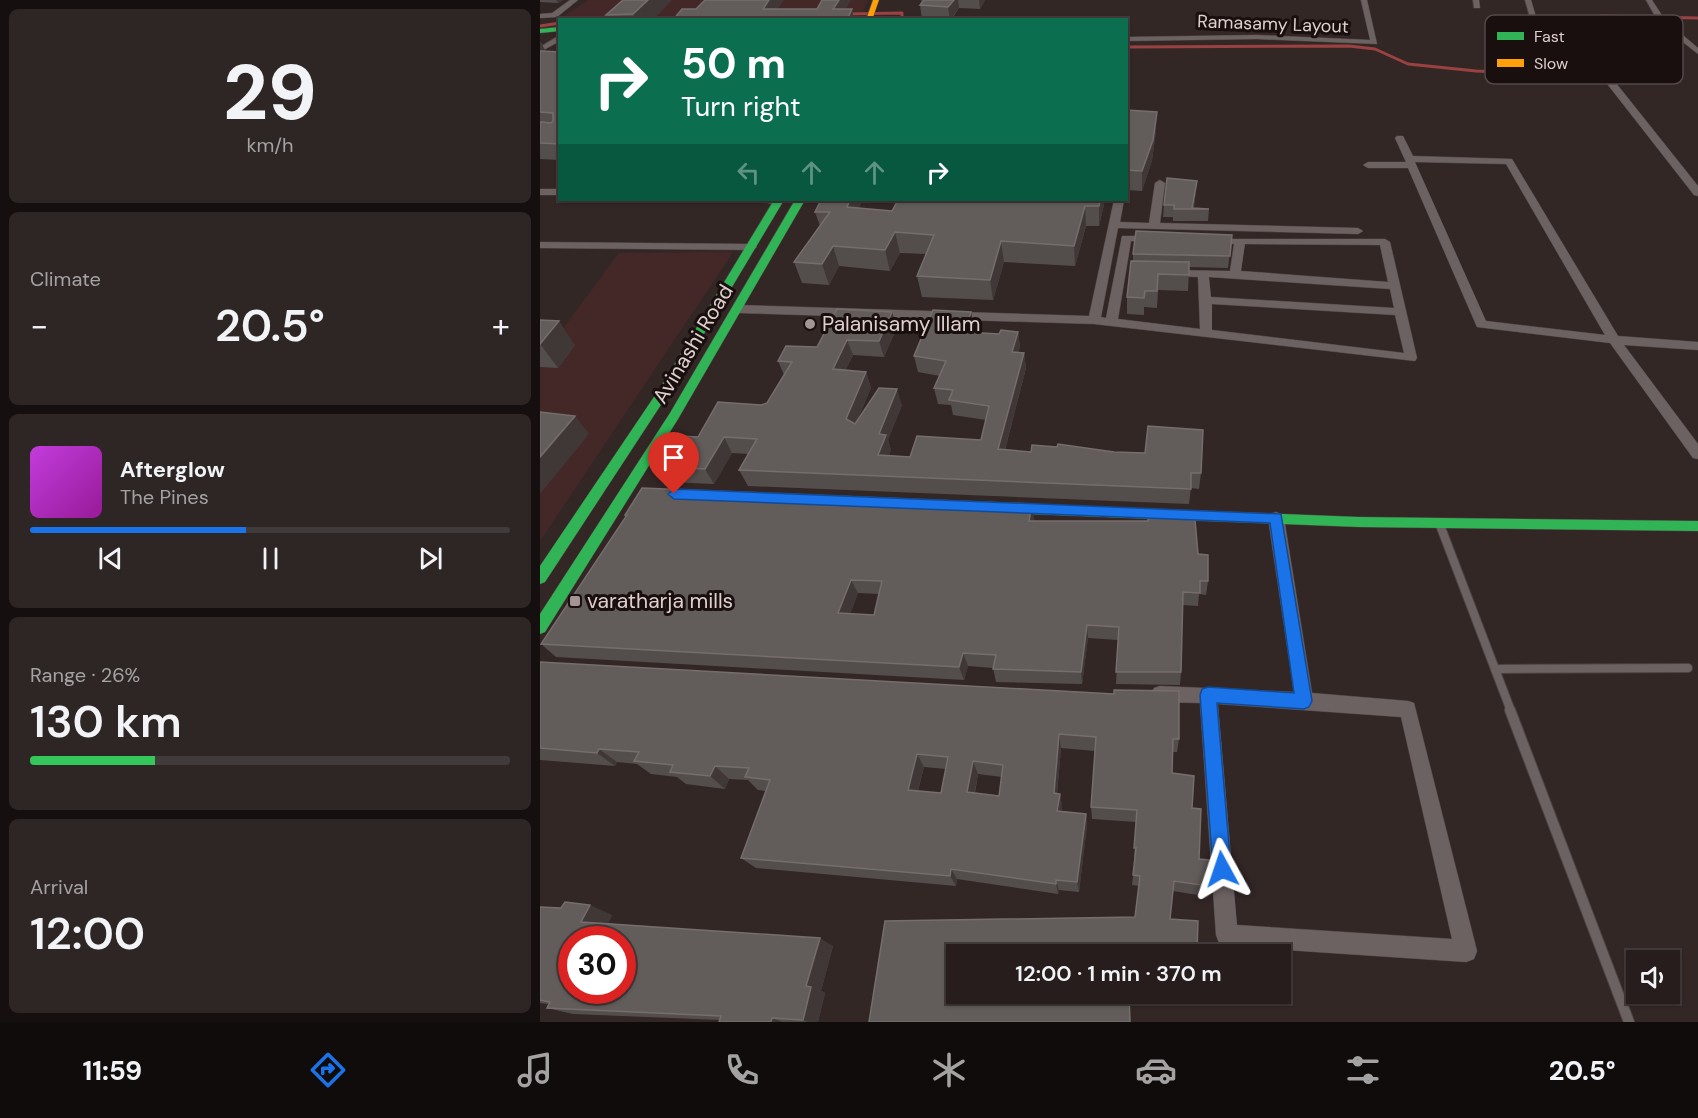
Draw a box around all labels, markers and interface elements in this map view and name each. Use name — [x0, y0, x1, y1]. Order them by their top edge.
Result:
street label: Ramasamy Layout — [1197, 9, 1349, 39]
legend — [1485, 15, 1683, 84]
text: Fast — [1534, 26, 1565, 47]
text: 50 m — [681, 36, 786, 91]
text: 29 — [223, 42, 317, 143]
icon: right — [582, 42, 660, 120]
text: Slow — [1534, 53, 1568, 74]
text: Turn right — [681, 89, 801, 124]
text: km/h — [246, 132, 294, 158]
icon: left — [732, 156, 765, 189]
icon: ahead — [795, 156, 828, 189]
icon: ahead — [858, 156, 891, 189]
icon: right — [921, 156, 954, 189]
text: Climate — [30, 266, 101, 292]
street label: Avinashi Road — [646, 279, 740, 409]
text: 20.5° — [215, 296, 325, 355]
text: − — [30, 304, 48, 347]
text: + — [492, 304, 510, 347]
place label: Palanisamy Illam — [822, 310, 980, 338]
marker: Palanisamy Illam — [803, 317, 817, 331]
pin — [648, 432, 699, 494]
icon: arrive — [657, 441, 690, 474]
text: Afterglow — [120, 455, 225, 484]
text: The Pines — [120, 484, 209, 510]
icon: previous — [94, 542, 127, 575]
icon: pause — [254, 542, 287, 575]
icon: next — [414, 542, 447, 575]
place label: varatharja mills — [587, 587, 733, 615]
marker: varatharja mills — [568, 594, 582, 608]
text: Range · 26% — [30, 662, 140, 688]
text: 130 km — [30, 692, 182, 751]
position arrow — [1190, 837, 1254, 901]
text: Arrival — [30, 874, 88, 900]
text: 12:00 — [30, 904, 145, 963]
speed limit sign: 30 — [558, 926, 636, 1004]
map controls — [1626, 950, 1680, 1004]
button: sound — [1626, 950, 1680, 1004]
text: 12:00 · 1 min · 370 m — [1015, 959, 1222, 988]
icon: directions — [307, 1049, 349, 1091]
icon: music — [514, 1049, 556, 1091]
icon: phone — [721, 1049, 763, 1091]
icon: climate — [928, 1049, 970, 1091]
icon: car — [1135, 1049, 1177, 1091]
icon: filters — [1342, 1049, 1384, 1091]
text: 11:59 — [82, 1053, 142, 1088]
text: 20.5° — [1549, 1053, 1616, 1088]

